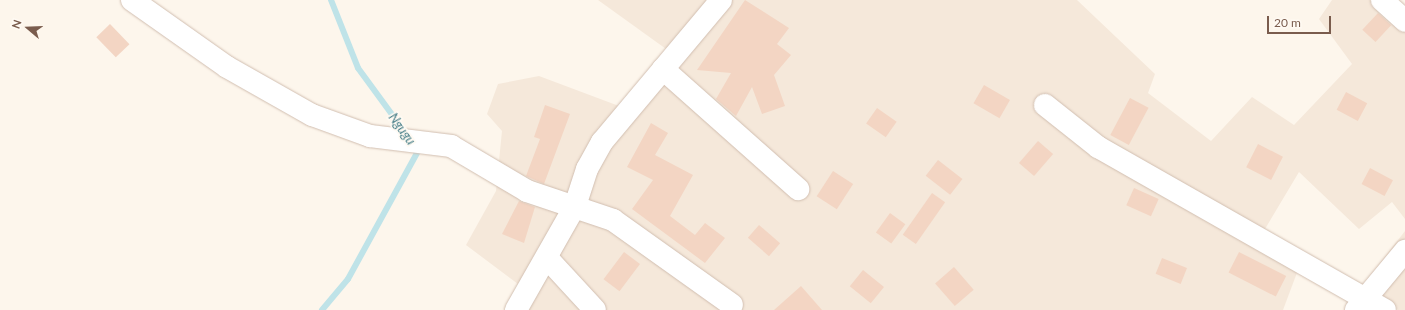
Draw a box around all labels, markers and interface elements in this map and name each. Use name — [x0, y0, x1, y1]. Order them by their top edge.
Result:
north arrow — [8, 8, 48, 48]
scale bar — [1269, 8, 1333, 34]
text: 20 m — [1274, 15, 1301, 30]
text: N — [9, 18, 24, 30]
water label: Ngugu — [385, 110, 419, 148]

